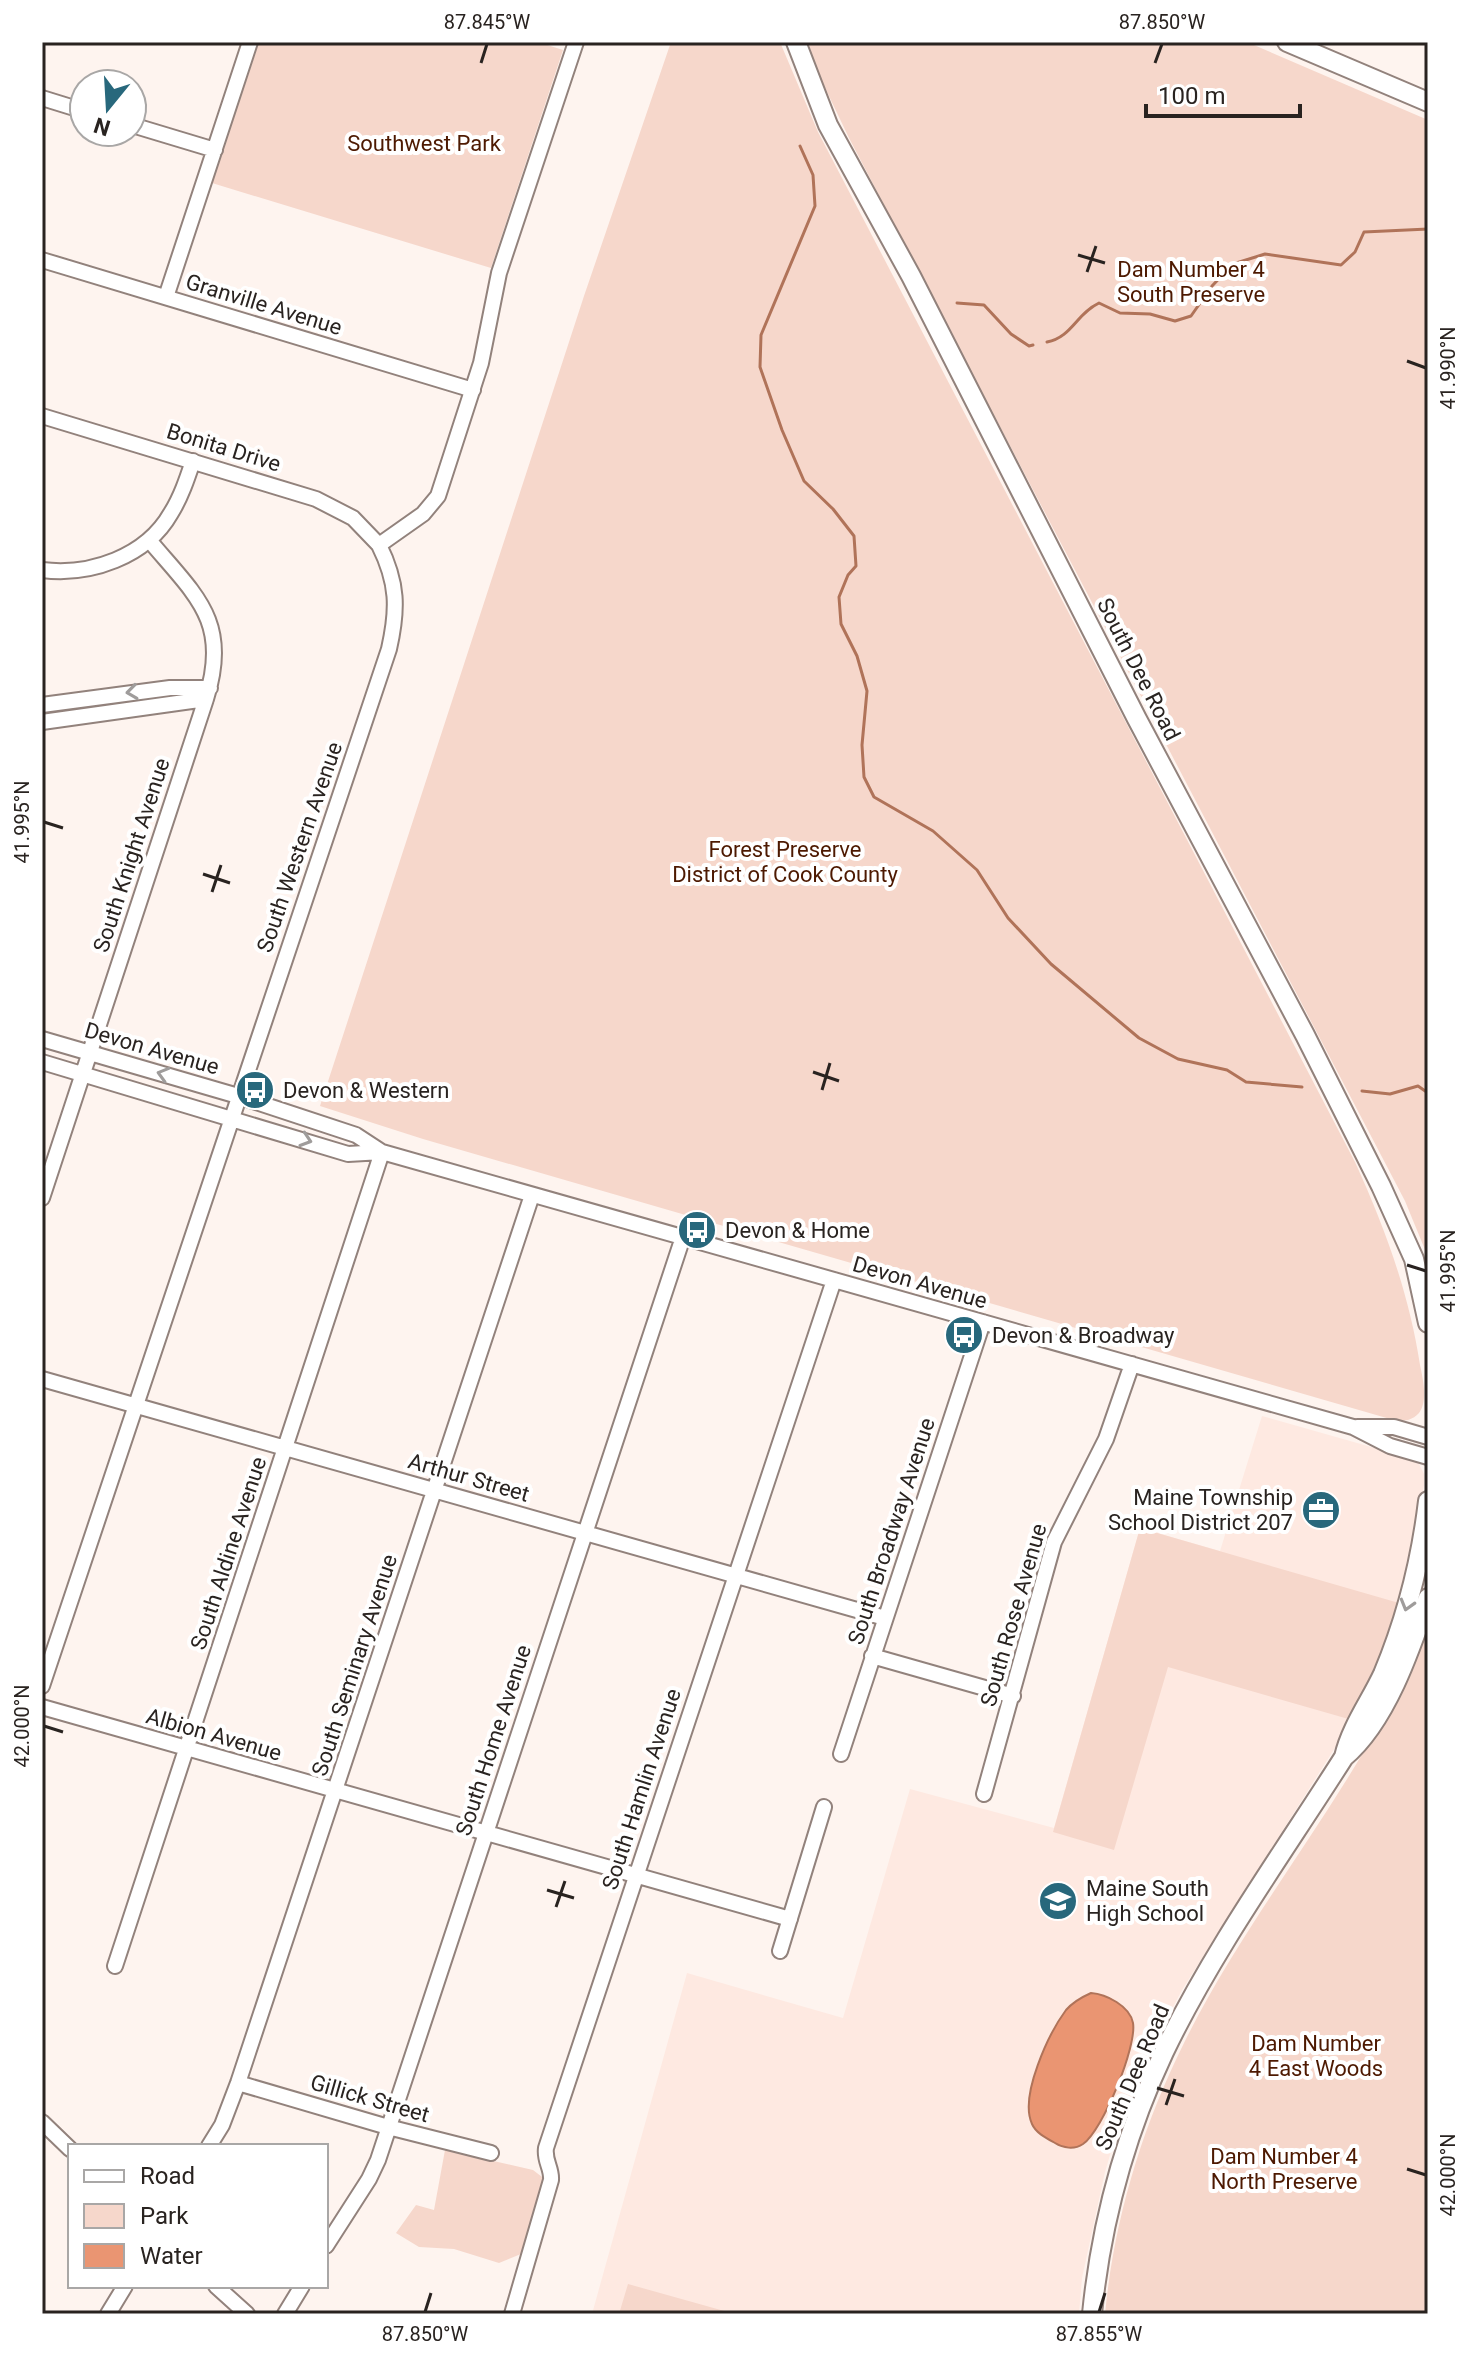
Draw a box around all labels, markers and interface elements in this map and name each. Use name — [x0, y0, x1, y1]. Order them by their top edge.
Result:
text: 87.845°W — [444, 10, 531, 34]
text: 87.850°W — [1119, 10, 1206, 34]
north arrow — [68, 68, 148, 148]
scale bar — [1146, 68, 1300, 118]
text: 100 m — [1158, 82, 1225, 110]
text: N — [91, 112, 113, 141]
park label: Southwest Park — [347, 131, 502, 156]
park label: Dam Number 4 South Preserve — [1117, 257, 1265, 307]
street label: Granville Avenue — [183, 269, 345, 340]
text: 41.990°N — [1436, 326, 1460, 410]
street label: Bonita Drive — [164, 418, 284, 477]
street label: South Dee Road — [1092, 594, 1185, 744]
one-way arrow — [125, 684, 138, 701]
street label: South Western Avenue — [252, 739, 347, 956]
street label: South Knight Avenue — [88, 755, 175, 955]
text: 41.995°N — [10, 780, 34, 864]
park label: Forest Preserve District of Cook County — [672, 837, 898, 887]
street label: Devon Avenue — [82, 1017, 222, 1080]
one-way arrow — [157, 1067, 171, 1083]
bus stop icon: Devon & Western — [234, 1069, 276, 1111]
place label: Devon & Western — [283, 1078, 449, 1103]
one-way arrow — [298, 1131, 312, 1147]
bus stop icon: Devon & Home — [676, 1209, 718, 1251]
place label: Devon & Home — [725, 1218, 870, 1243]
text: 41.995°N — [1436, 1229, 1460, 1313]
street label: Devon Avenue — [850, 1251, 990, 1314]
bus stop icon: Devon & Broadway — [943, 1314, 985, 1356]
place label: Devon & Broadway — [992, 1323, 1175, 1348]
street label: South Broadway Avenue — [843, 1415, 940, 1647]
street label: Arthur Street — [405, 1448, 532, 1507]
street label: South Aldine Avenue — [186, 1454, 271, 1653]
place label: Maine Township School District 207 — [1108, 1485, 1293, 1535]
office icon: Maine Township School District 207 — [1300, 1489, 1342, 1531]
street label: South Rose Avenue — [975, 1521, 1052, 1709]
street label: South Seminary Avenue — [307, 1551, 402, 1779]
one-way arrow — [1400, 1598, 1416, 1612]
street label: South Home Avenue — [451, 1642, 536, 1839]
text: 42.000°N — [10, 1684, 34, 1768]
street label: South Hamlin Avenue — [597, 1686, 686, 1893]
street label: Albion Avenue — [143, 1703, 284, 1766]
place label: Maine South High School — [1086, 1876, 1209, 1926]
school or university icon: Maine South High School — [1037, 1880, 1079, 1922]
street label: South Dee Road — [1090, 2000, 1174, 2154]
park label: Dam Number 4 East Woods — [1249, 2031, 1383, 2081]
street label: Gillick Street — [308, 2070, 432, 2127]
text: 42.000°N — [1436, 2133, 1460, 2217]
legend — [68, 2144, 328, 2288]
park label: Dam Number 4 North Preserve — [1210, 2144, 1358, 2194]
text: Road — [140, 2162, 195, 2190]
text: Park — [140, 2202, 189, 2230]
text: Water — [140, 2242, 203, 2270]
text: 87.850°W — [382, 2322, 469, 2346]
text: 87.855°W — [1056, 2322, 1143, 2346]

